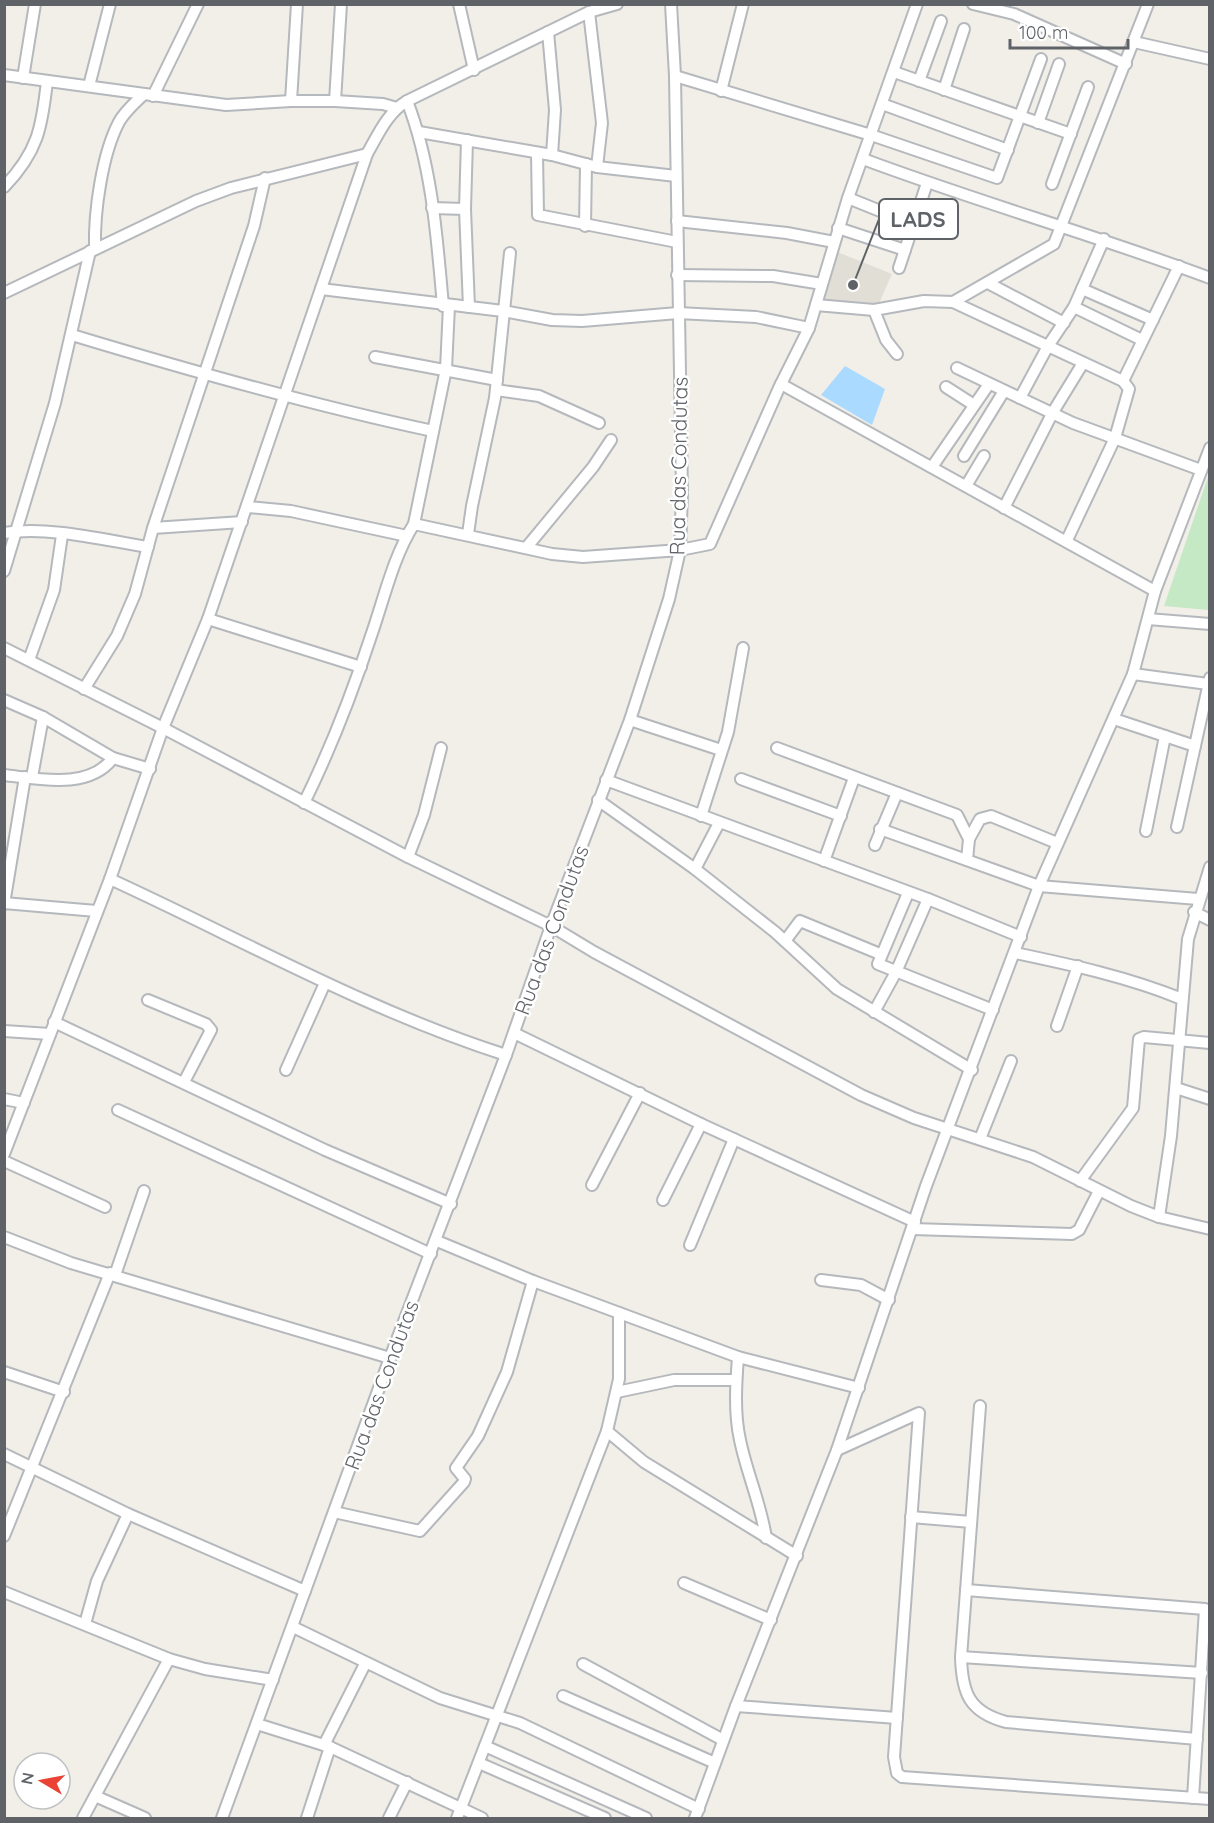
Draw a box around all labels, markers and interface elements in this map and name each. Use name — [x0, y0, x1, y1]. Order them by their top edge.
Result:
scale bar — [1010, 12, 1128, 50]
text: 100 m — [1019, 21, 1068, 44]
callout: LADS — [879, 199, 958, 239]
text: LADS — [890, 205, 946, 233]
street label: Rua das Condutas — [663, 377, 693, 555]
street label: Rua das Condutas — [508, 842, 594, 1018]
street label: Rua das Condutas — [338, 1297, 424, 1473]
north arrow — [12, 1751, 72, 1811]
text: N — [16, 1771, 38, 1786]

